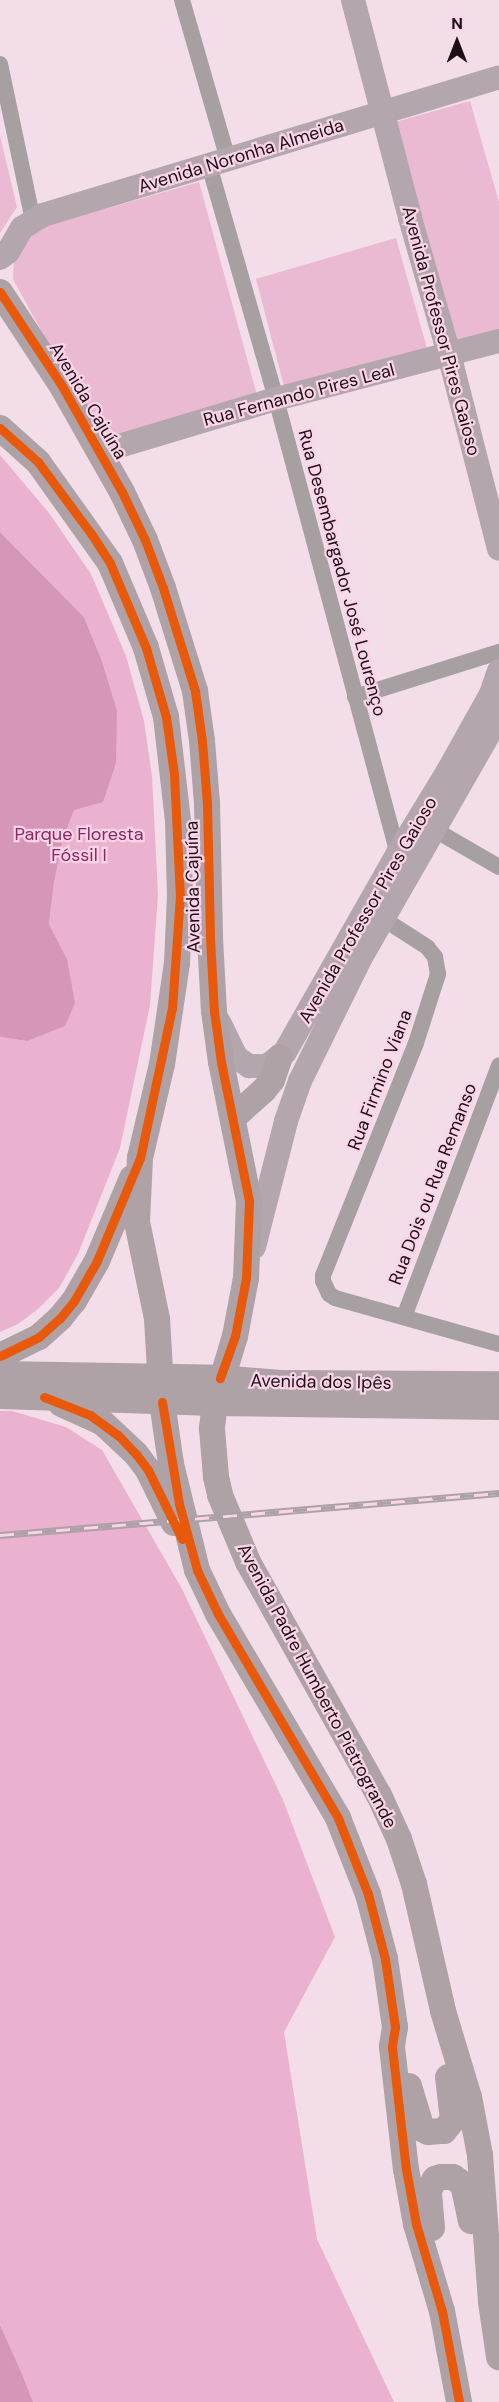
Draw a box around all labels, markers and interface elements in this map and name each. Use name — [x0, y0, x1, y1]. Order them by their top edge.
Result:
north arrow — [427, 12, 487, 72]
text: N — [451, 13, 463, 34]
street label: Avenida Noronha Almeida — [136, 114, 346, 198]
street label: Avenida Professor Pires Gaioso — [397, 204, 485, 458]
street label: Avenida Cajuína — [45, 339, 131, 463]
street label: Rua Fernando Pires Leal — [201, 359, 397, 431]
street label: Rua Desembargador José Lourenço — [293, 427, 391, 719]
street label: Avenida Professor Pires Gaioso — [294, 793, 442, 1027]
street label: Avenida Cajuína — [181, 821, 205, 953]
park label: Parque Floresta Fóssil I — [14, 824, 144, 866]
street label: Rua Firmino Viana — [343, 1007, 417, 1153]
street label: Rua Dois ou Rua Remanso — [385, 1080, 481, 1288]
street label: Avenida dos Ipês — [250, 1370, 392, 1394]
street label: Avenida Padre Humberto Pietrogrande — [233, 1540, 401, 1832]

